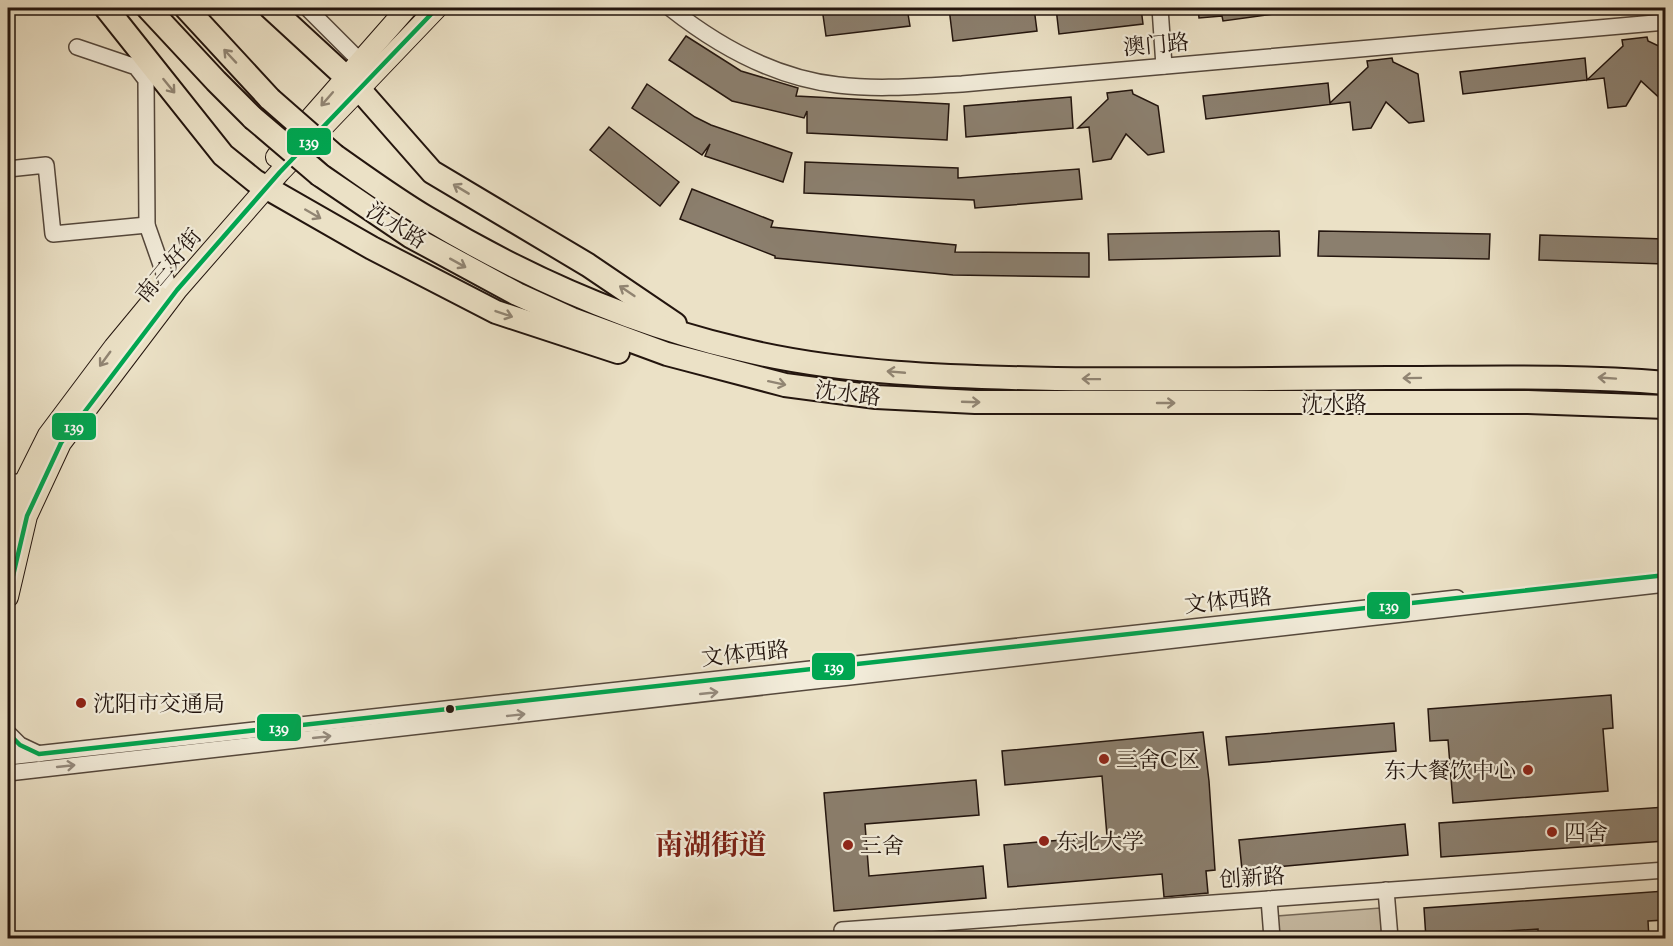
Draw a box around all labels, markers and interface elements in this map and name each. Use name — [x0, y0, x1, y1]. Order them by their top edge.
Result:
street label: 澳门路 — [1122, 28, 1191, 66]
one-way arrow — [223, 49, 237, 64]
one-way arrow — [162, 78, 175, 94]
one-way arrow — [320, 91, 334, 106]
line badge: 139 — [286, 127, 332, 156]
text: 139 — [299, 132, 319, 155]
one-way arrow — [453, 183, 470, 195]
street label: 沈水路 — [359, 196, 432, 259]
one-way arrow — [304, 208, 321, 220]
street label: 南三好街 — [130, 223, 211, 311]
one-way arrow — [449, 258, 467, 269]
one-way arrow — [619, 285, 635, 297]
one-way arrow — [494, 310, 512, 321]
one-way arrow — [98, 351, 111, 367]
one-way arrow — [887, 366, 907, 377]
one-way arrow — [1403, 372, 1423, 384]
one-way arrow — [1082, 373, 1102, 385]
one-way arrow — [1598, 373, 1618, 384]
street label: 沈水路 — [813, 376, 882, 416]
one-way arrow — [767, 378, 786, 389]
street label: 沈水路 — [1301, 390, 1367, 422]
one-way arrow — [960, 396, 980, 408]
one-way arrow — [1155, 397, 1175, 409]
line badge: 139 — [51, 412, 97, 441]
text: 139 — [64, 417, 84, 440]
street label: 文体西路 — [1183, 582, 1274, 623]
line badge: 139 — [1366, 591, 1411, 620]
text: 139 — [1379, 596, 1399, 619]
street label: 文体西路 — [700, 635, 791, 676]
line badge: 139 — [811, 652, 856, 681]
text: 139 — [824, 657, 844, 680]
one-way arrow — [699, 687, 719, 698]
place label: 沈阳市交通局 — [93, 690, 225, 722]
marker: 沈阳市交通局 — [74, 696, 88, 710]
unlabelled marker — [444, 703, 456, 715]
one-way arrow — [505, 709, 525, 720]
line badge: 139 — [256, 713, 302, 742]
text: 139 — [269, 718, 289, 741]
one-way arrow — [312, 731, 331, 742]
place label: 三舍C区 — [1116, 746, 1200, 778]
marker: 三舍C区 — [1097, 752, 1111, 766]
place label: 东大餐饮中心 — [1384, 757, 1516, 789]
one-way arrow — [55, 760, 75, 771]
marker: 东大餐饮中心 — [1521, 763, 1535, 777]
place label: 四舍 — [1564, 819, 1608, 851]
marker: 四舍 — [1545, 825, 1559, 839]
district label: 南湖街道 — [655, 827, 767, 867]
place label: 东北大学 — [1056, 828, 1144, 860]
place label: 三舍 — [860, 832, 904, 864]
marker: 东北大学 — [1037, 834, 1051, 848]
marker: 三舍 — [841, 838, 855, 852]
street label: 创新路 — [1218, 862, 1286, 898]

